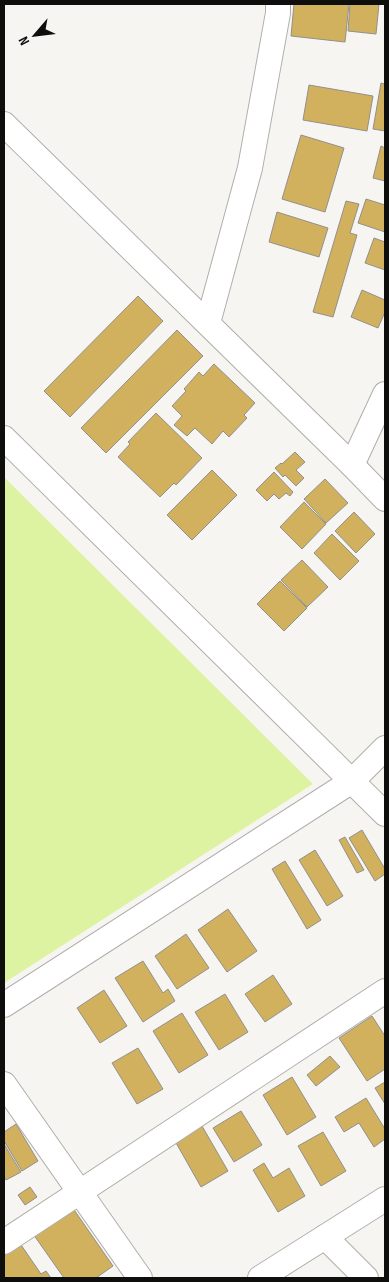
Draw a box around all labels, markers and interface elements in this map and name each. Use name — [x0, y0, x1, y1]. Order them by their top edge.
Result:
north arrow — [10, 10, 60, 60]
text: N — [15, 34, 33, 48]

